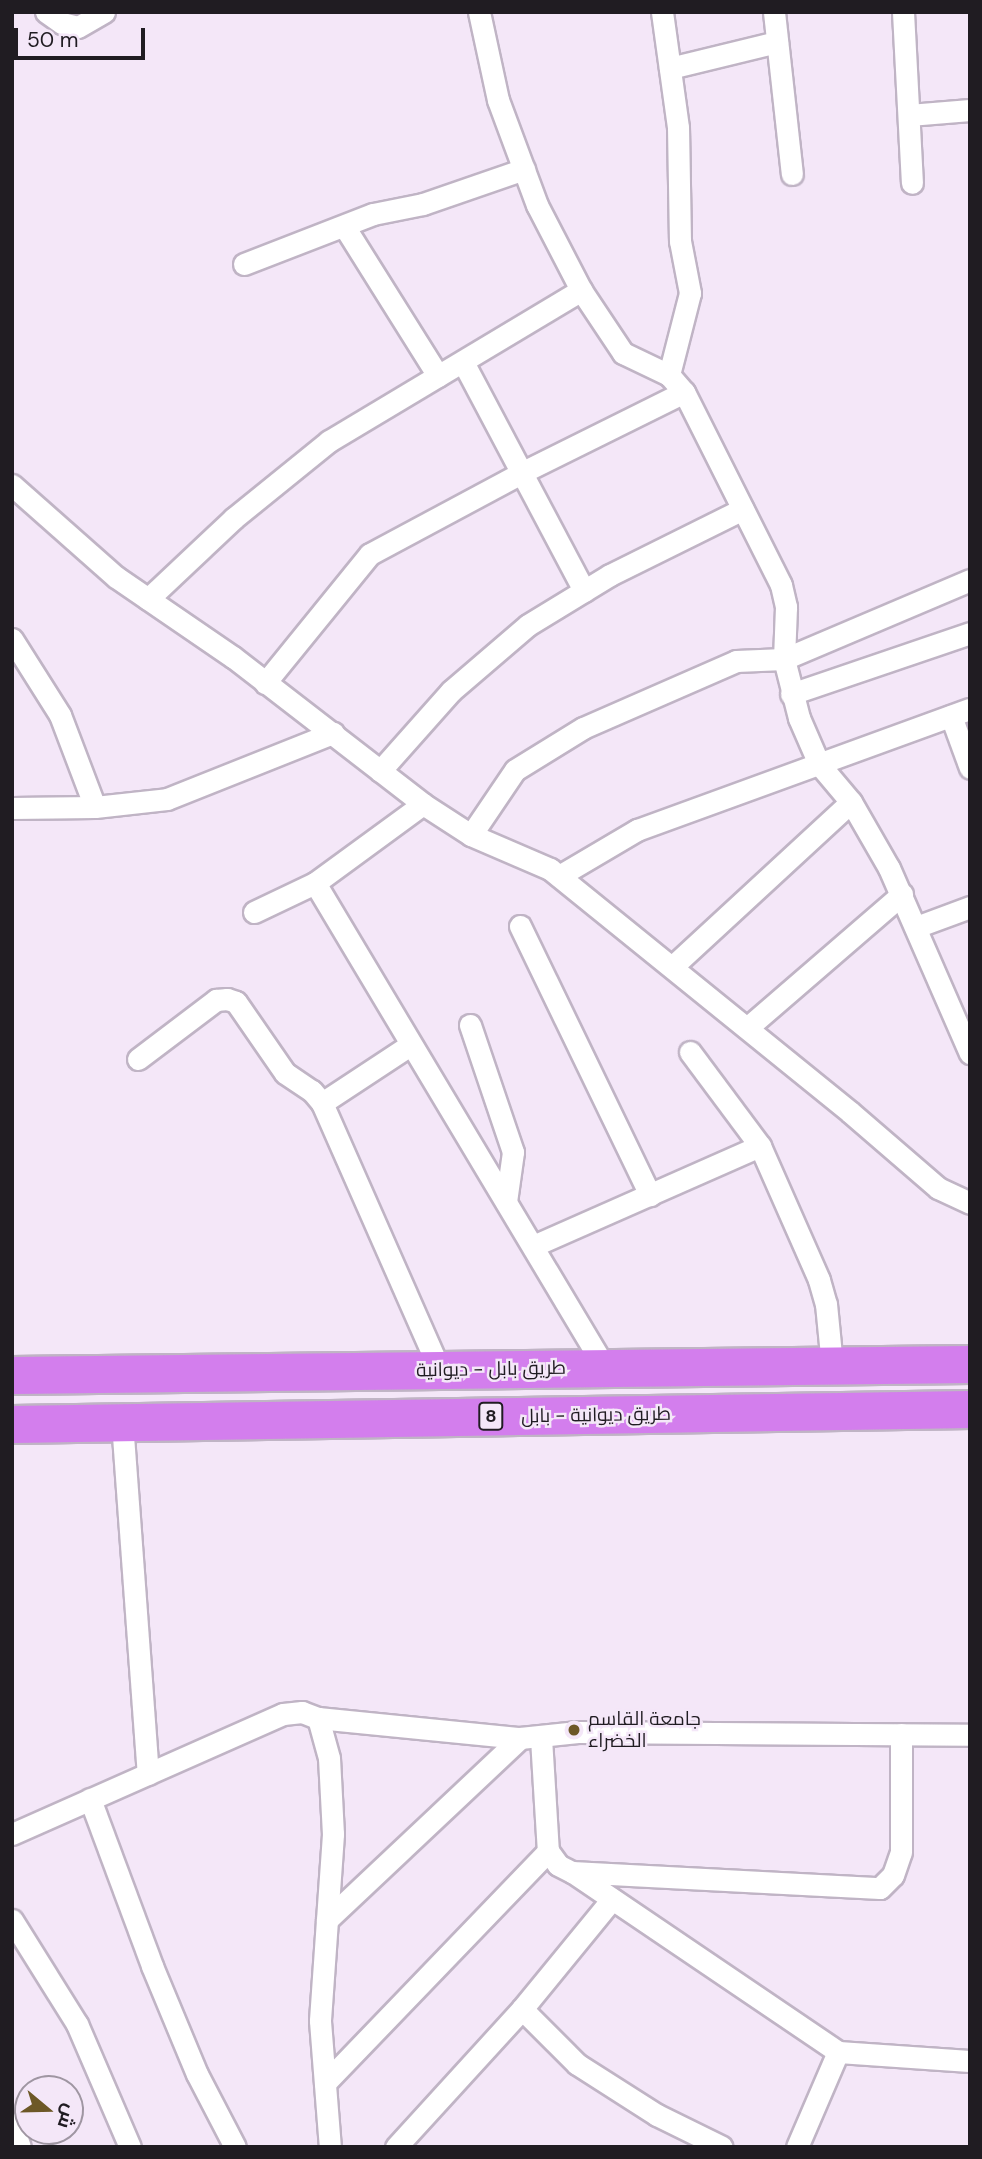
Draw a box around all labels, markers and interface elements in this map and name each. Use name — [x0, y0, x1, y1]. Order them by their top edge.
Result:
scale bar — [18, 14, 149, 58]
text: 50 m — [27, 26, 78, 54]
street label: طريق بابل - ديوانية — [416, 1356, 566, 1382]
road number: 8 — [477, 1401, 505, 1430]
street label: طريق ديوانية - بابل — [521, 1402, 671, 1428]
place label: جامعة القاسم الخضراء — [588, 1708, 701, 1752]
marker: جامعة القاسم الخضراء — [566, 1722, 582, 1738]
north arrow — [14, 2075, 84, 2145]
text: ش — [52, 2101, 83, 2132]

